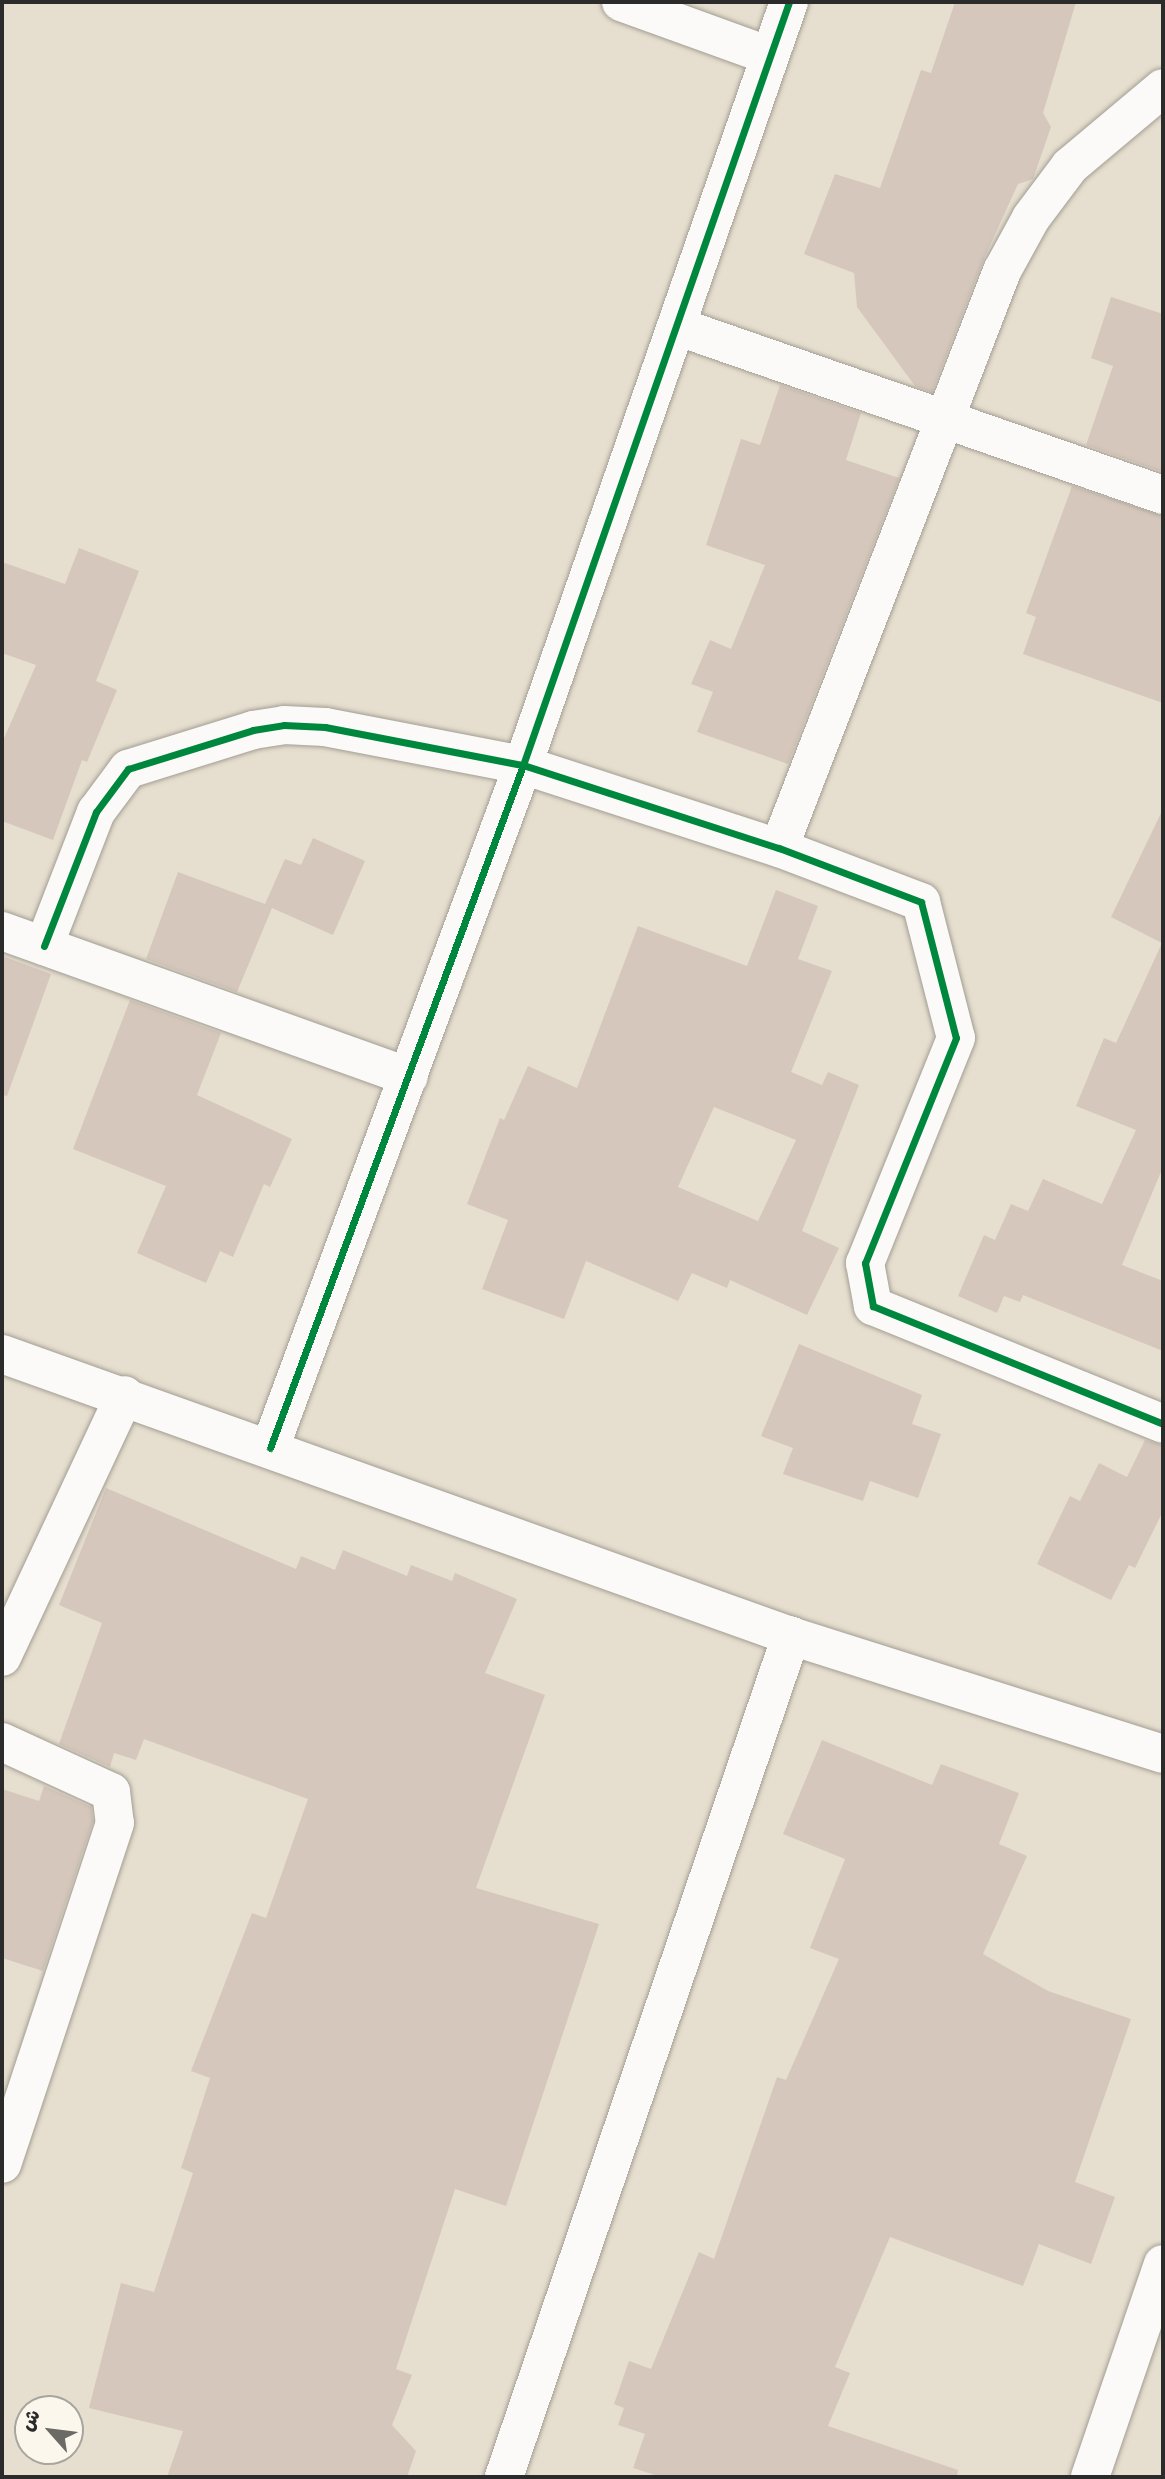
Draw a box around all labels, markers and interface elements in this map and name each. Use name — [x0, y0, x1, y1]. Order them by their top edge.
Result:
north arrow — [14, 2395, 84, 2465]
text: ش — [15, 2405, 49, 2436]

